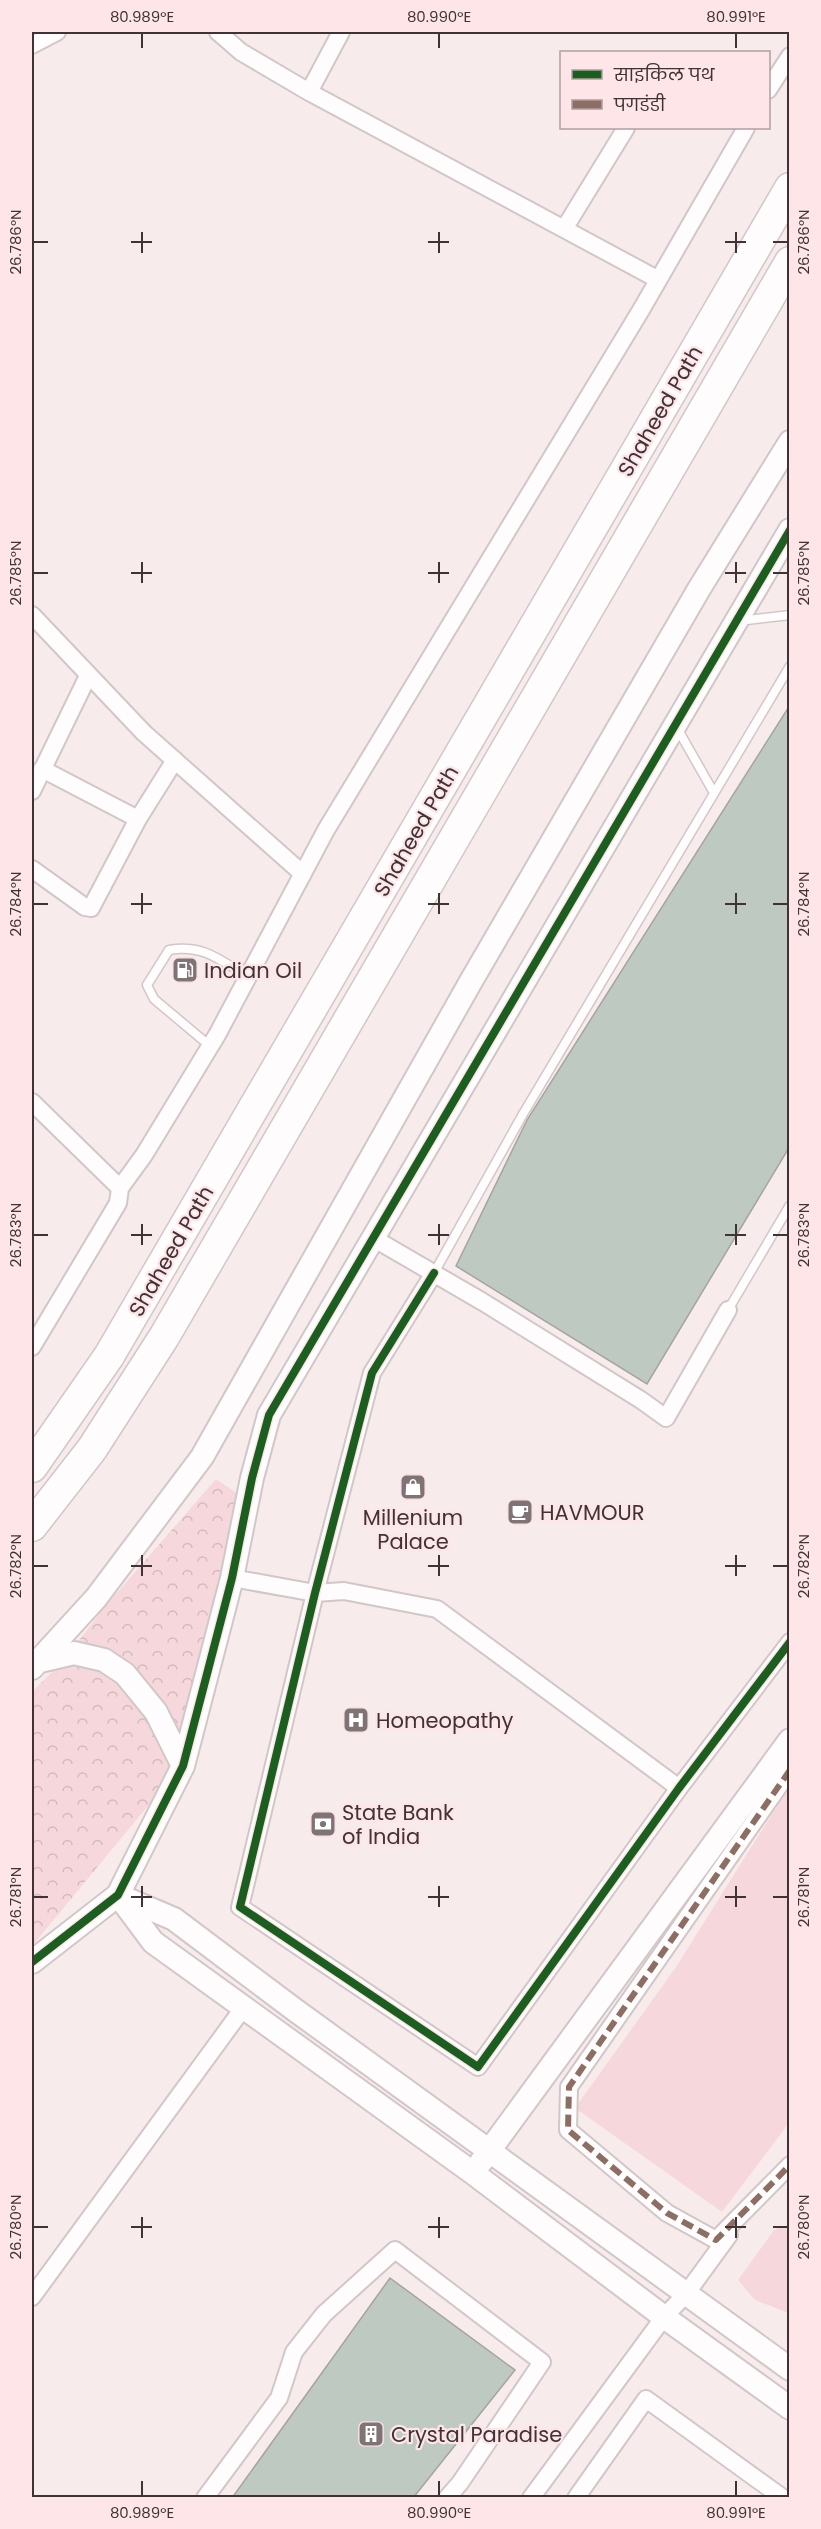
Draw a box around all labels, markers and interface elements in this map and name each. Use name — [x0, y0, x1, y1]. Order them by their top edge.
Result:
text: 80.989°E — [110, 6, 174, 27]
text: 80.990°E — [407, 6, 471, 27]
text: 80.991°E — [706, 6, 766, 27]
legend — [560, 51, 770, 129]
text: साइकिल पथ — [613, 62, 716, 87]
text: पगडंडी — [613, 92, 666, 117]
text: 26.786°N — [5, 209, 26, 275]
text: 26.786°N — [793, 209, 814, 275]
street label: Shaheed Path — [611, 340, 709, 482]
text: 26.785°N — [5, 540, 26, 606]
text: 26.785°N — [793, 540, 814, 606]
street label: Shaheed Path — [367, 760, 465, 902]
text: 26.784°N — [5, 871, 26, 937]
text: 26.784°N — [793, 871, 814, 937]
fuel station icon: Indian Oil — [170, 955, 200, 985]
place label: Indian Oil — [204, 956, 302, 985]
street label: Shaheed Path — [122, 1180, 220, 1322]
text: 26.783°N — [5, 1203, 26, 1267]
text: 26.783°N — [793, 1203, 814, 1267]
shop icon: Millenium Palace — [398, 1472, 428, 1502]
cafe icon: HAVMOUR — [505, 1497, 535, 1527]
place label: HAVMOUR — [540, 1498, 644, 1527]
place label: Millenium Palace — [363, 1503, 463, 1556]
text: 26.782°N — [5, 1534, 26, 1598]
text: 26.782°N — [793, 1534, 814, 1598]
hospital icon: Homeopathy — [341, 1705, 371, 1735]
place label: Homeopathy — [376, 1706, 514, 1735]
place label: State Bank of India — [342, 1798, 454, 1851]
bank icon: State Bank of India — [308, 1809, 338, 1839]
text: 26.781°N — [5, 1867, 26, 1927]
text: 26.781°N — [793, 1867, 814, 1927]
text: 26.780°N — [5, 2194, 26, 2260]
text: 26.780°N — [793, 2194, 814, 2260]
building icon: Crystal Paradise — [356, 2419, 386, 2449]
place label: Crystal Paradise — [391, 2420, 562, 2449]
text: 80.989°E — [110, 2502, 174, 2523]
text: 80.990°E — [407, 2502, 471, 2523]
text: 80.991°E — [706, 2502, 766, 2523]

